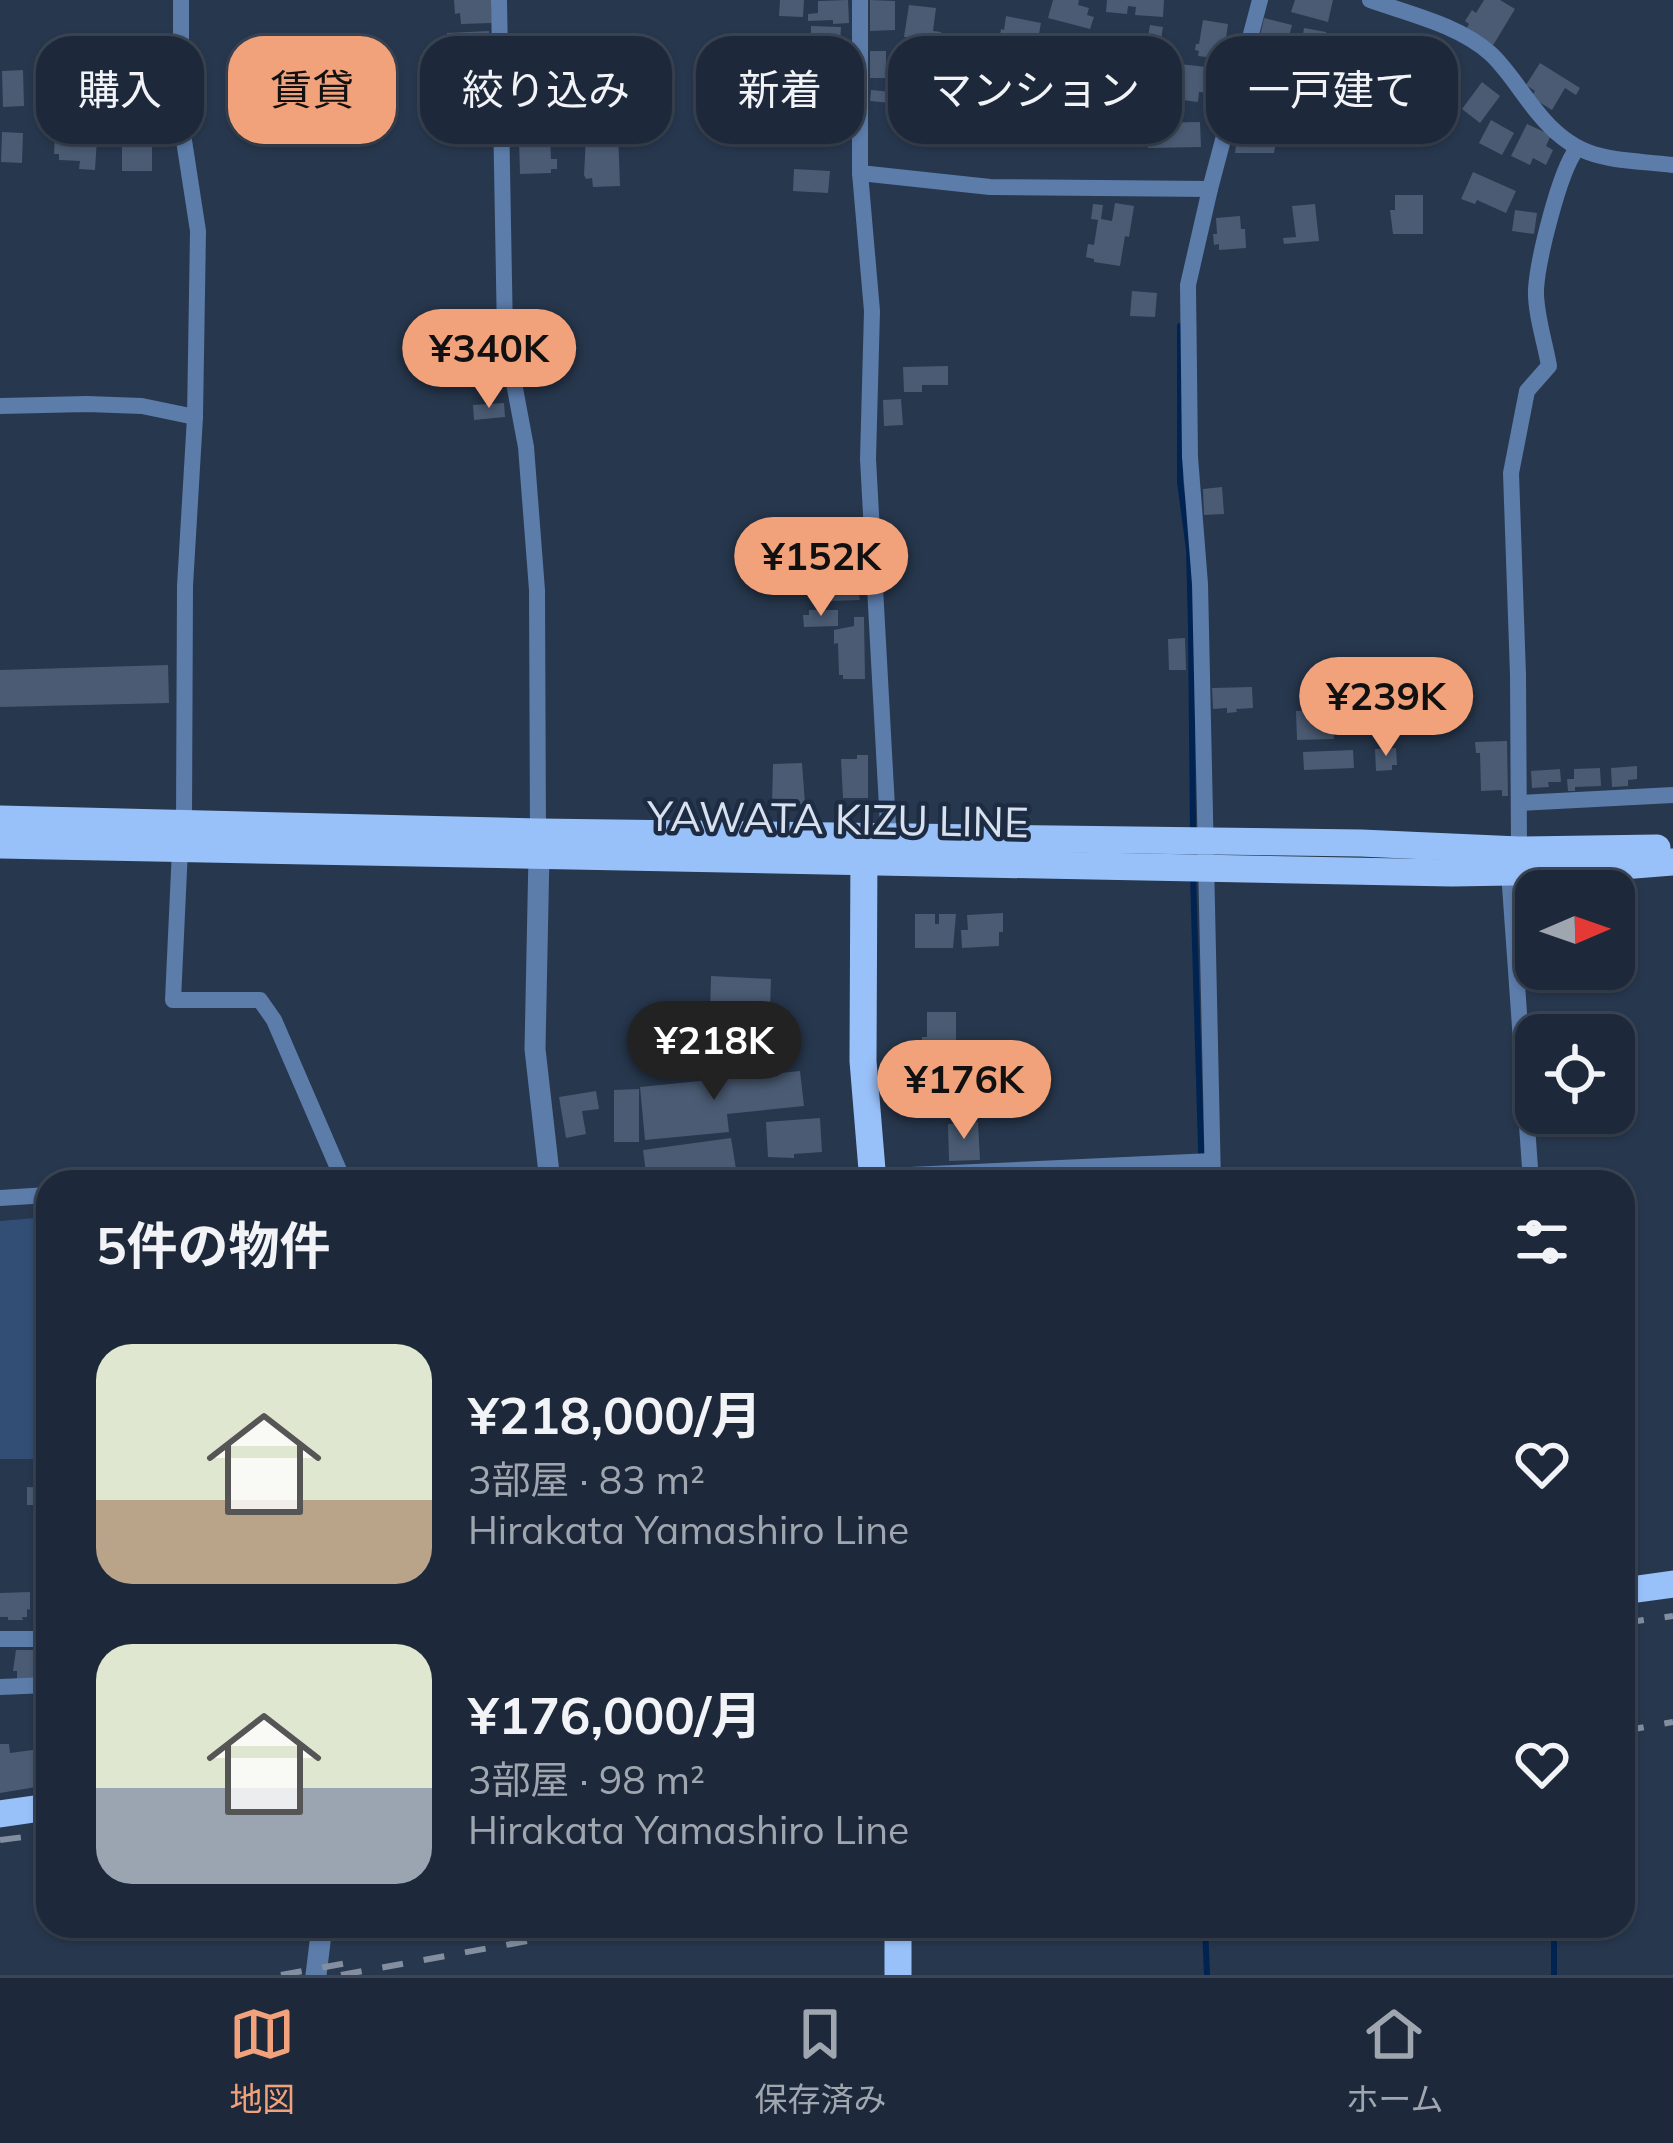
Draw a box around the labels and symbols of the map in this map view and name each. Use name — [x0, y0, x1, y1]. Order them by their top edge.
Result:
pin: ¥340K — [405, 309, 573, 411]
pin: ¥152K — [737, 517, 905, 619]
pin: ¥239K — [1302, 657, 1470, 759]
street label: YAWATA KIZU LINE — [646, 789, 1029, 848]
north arrow — [1515, 870, 1635, 990]
pin: ¥218K — [630, 1001, 798, 1103]
pin: ¥176K — [880, 1040, 1048, 1142]

